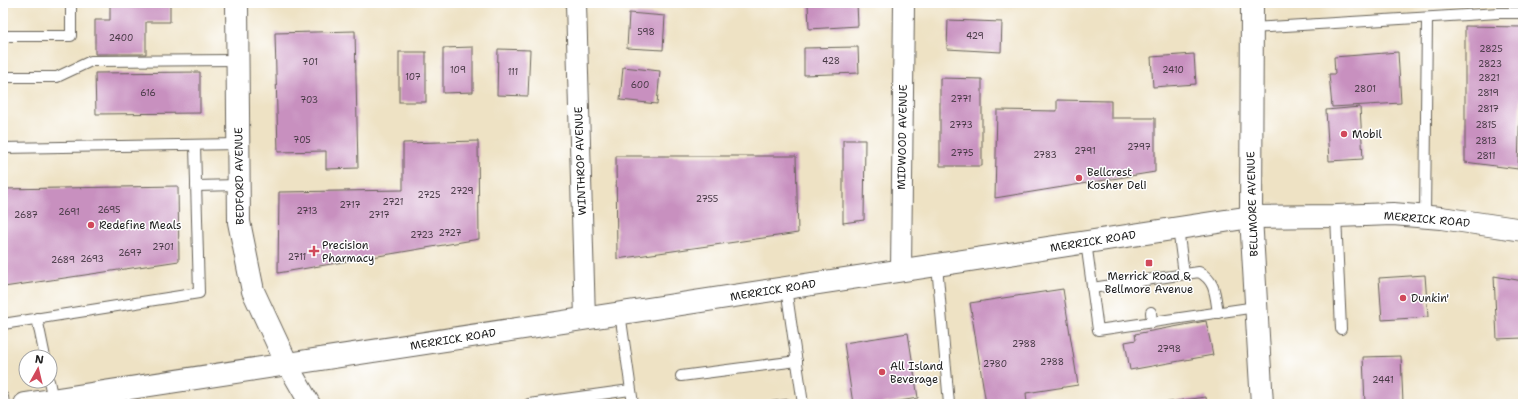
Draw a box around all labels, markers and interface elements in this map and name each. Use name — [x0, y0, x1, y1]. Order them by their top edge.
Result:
house number: 598 — [637, 26, 655, 38]
house number: 429 — [966, 30, 984, 42]
house number: 2400 — [109, 32, 133, 44]
house number: 2825 — [1479, 43, 1503, 55]
house number: 428 — [822, 55, 840, 67]
house number: 701 — [302, 56, 318, 68]
house number: 2823 — [1478, 58, 1502, 70]
house number: 109 — [450, 64, 466, 76]
house number: 2410 — [1162, 64, 1184, 76]
house number: 111 — [508, 66, 518, 78]
house number: 107 — [405, 71, 421, 83]
house number: 2821 — [1478, 72, 1500, 84]
house number: 600 — [631, 79, 649, 91]
house number: 2801 — [1354, 83, 1376, 95]
street label: MIDWOOD AVENUE — [894, 84, 911, 190]
house number: 616 — [140, 87, 156, 99]
house number: 2819 — [1477, 87, 1499, 99]
house number: 2771 — [950, 93, 972, 105]
house number: 703 — [300, 94, 318, 106]
house number: 2817 — [1477, 103, 1499, 115]
street label: WINTHROP AVENUE — [571, 106, 590, 216]
house number: 2773 — [949, 119, 973, 131]
house number: 2815 — [1475, 119, 1497, 131]
street label: BEDFORD AVENUE — [231, 127, 248, 225]
place label: Mobil — [1352, 127, 1383, 142]
marker: Mobil — [1339, 129, 1349, 139]
house number: 705 — [293, 134, 311, 146]
house number: 2813 — [1475, 135, 1497, 147]
house number: 2797 — [1127, 141, 1151, 153]
house number: 2791 — [1074, 145, 1096, 157]
house number: 2775 — [951, 147, 973, 159]
house number: 2783 — [1033, 149, 1057, 161]
house number: 2811 — [1476, 150, 1496, 162]
street label: BELLMORE AVENUE — [1243, 151, 1262, 257]
place label: Bellcrest Kosher Deli — [1087, 165, 1147, 193]
marker: Bellcrest Kosher Deli — [1074, 173, 1084, 183]
house number: 2729 — [450, 185, 474, 197]
house number: 2725 — [418, 189, 440, 201]
house number: 2755 — [696, 193, 718, 205]
house number: 2721 — [383, 196, 403, 208]
house number: 2717 — [339, 199, 361, 211]
house number: 2695 — [97, 204, 121, 216]
house number: 2713 — [296, 205, 318, 217]
house number: 2691 — [58, 206, 80, 218]
street label: MERRICK ROAD — [1383, 208, 1471, 231]
house number: 2687 — [14, 209, 38, 221]
house number: 2717 — [368, 209, 390, 221]
place label: Redefine Meals — [99, 218, 182, 233]
marker: Redefine Meals — [86, 220, 96, 230]
house number: 2727 — [438, 227, 462, 239]
street label: MERRICK ROAD — [1049, 227, 1137, 256]
house number: 2723 — [410, 229, 434, 241]
place label: Precision Pharmacy — [322, 238, 374, 266]
house number: 2701 — [152, 241, 174, 253]
marker: Precision Pharmacy — [309, 246, 319, 256]
house number: 2697 — [118, 247, 142, 259]
house number: 2711 — [288, 251, 306, 263]
house number: 2693 — [80, 253, 104, 265]
house number: 2689 — [51, 254, 75, 266]
marker: Merrick Road & Bellmore Avenue — [1144, 258, 1154, 268]
place label: Merrick Road & Bellmore Avenue — [1105, 269, 1193, 297]
street label: MERRICK ROAD — [729, 276, 817, 305]
place label: Dunkin' — [1411, 291, 1449, 306]
marker: Dunkin' — [1398, 293, 1408, 303]
street label: MERRICK ROAD — [409, 325, 497, 354]
house number: 2788 — [1012, 338, 1036, 350]
house number: 2798 — [1157, 343, 1181, 355]
north arrow — [18, 349, 58, 389]
text: N — [34, 352, 45, 368]
house number: 2788 — [1040, 356, 1064, 368]
house number: 2780 — [983, 358, 1007, 370]
place label: All Island Beverage — [890, 359, 943, 387]
marker: All Island Beverage — [877, 367, 887, 377]
house number: 2441 — [1372, 374, 1394, 386]

